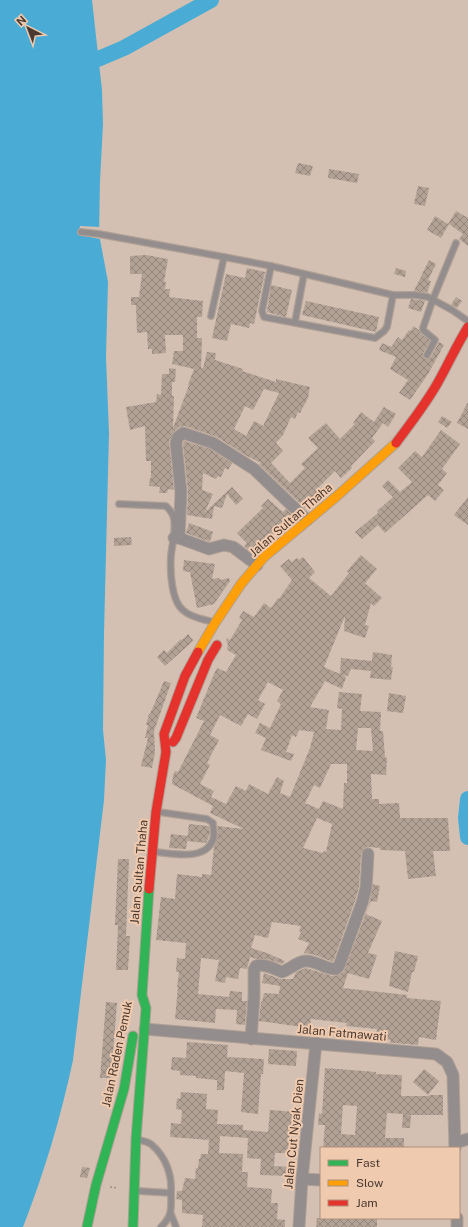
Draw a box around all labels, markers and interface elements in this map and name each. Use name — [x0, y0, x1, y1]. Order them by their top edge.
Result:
north arrow — [8, 8, 48, 48]
text: N — [14, 13, 29, 28]
street label: Jalan Sultan Thaha — [247, 480, 335, 560]
street label: Jalan Sultan Thaha — [127, 819, 151, 925]
street label: Jalan Raden Pemuk — [99, 999, 135, 1108]
street label: Jalan Fatmawati — [297, 1022, 387, 1044]
street label: Jalan Cut Nyak Dien — [281, 1078, 307, 1190]
legend — [320, 1147, 460, 1219]
text: Fast — [356, 1156, 381, 1170]
text: Slow — [356, 1176, 384, 1190]
text: Jam — [356, 1196, 378, 1210]

